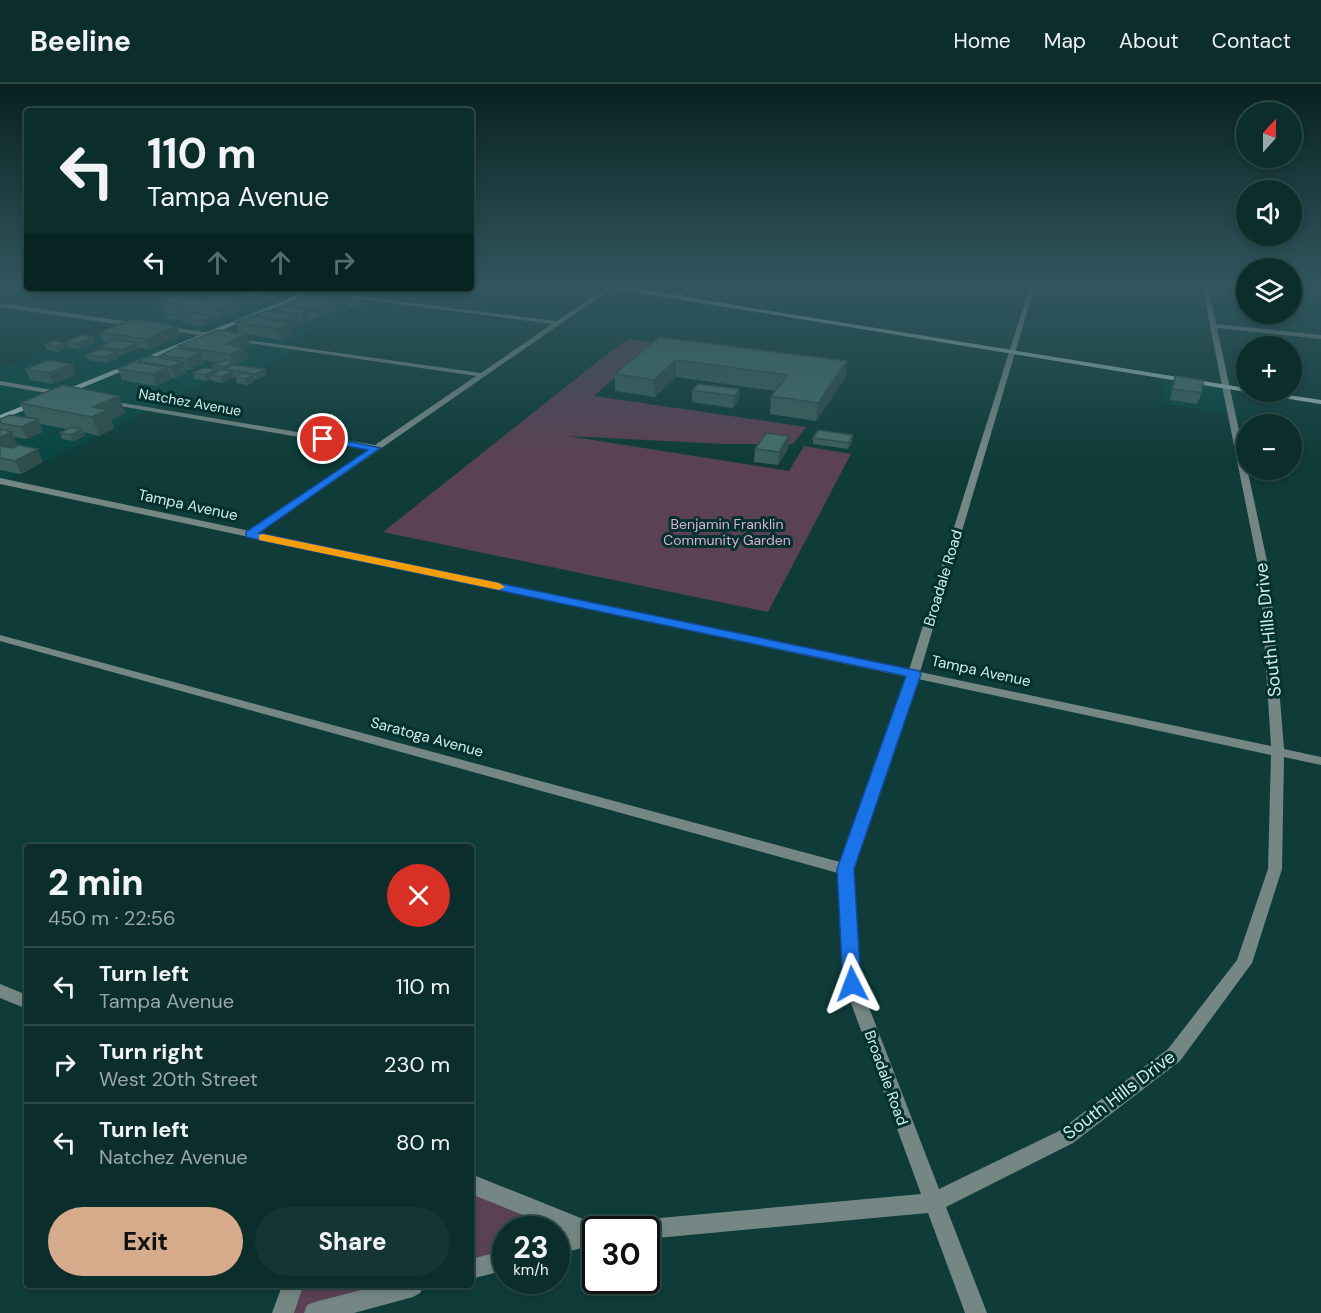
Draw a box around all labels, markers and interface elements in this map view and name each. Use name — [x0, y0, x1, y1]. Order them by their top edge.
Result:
text: Beeline — [30, 23, 131, 60]
text: Home — [953, 27, 1011, 55]
text: Map — [1044, 27, 1086, 55]
text: About — [1119, 27, 1179, 55]
text: Contact — [1212, 27, 1291, 55]
north arrow — [1236, 102, 1302, 168]
map controls — [1236, 102, 1302, 480]
text: 110 m — [147, 126, 257, 181]
icon: left — [48, 132, 126, 210]
text: Tampa Avenue — [147, 179, 329, 214]
button: sound — [1236, 180, 1302, 246]
icon: left — [138, 246, 171, 279]
icon: ahead — [201, 246, 234, 279]
icon: ahead — [264, 246, 297, 279]
icon: right — [327, 246, 360, 279]
button: layers — [1236, 258, 1302, 324]
button: + — [1236, 336, 1302, 402]
street label: Natchez Avenue — [137, 384, 243, 420]
pin — [297, 413, 348, 464]
button: − — [1236, 414, 1302, 480]
icon: arrive — [306, 422, 339, 455]
street label: Tampa Avenue — [136, 485, 240, 525]
park label: Benjamin Franklin Community Garden — [663, 515, 791, 549]
street label: Broadale Road — [919, 527, 967, 629]
street label: South Hills Drive — [1249, 562, 1287, 698]
street label: Tampa Avenue — [929, 651, 1033, 691]
street label: Saratoga Avenue — [368, 712, 486, 762]
text: 2 min — [48, 859, 144, 906]
button: close — [387, 864, 450, 927]
text: 450 m · 22:56 — [48, 905, 176, 931]
position arrow — [820, 952, 884, 1016]
text: Turn left — [99, 959, 189, 988]
icon: left — [48, 970, 81, 1003]
text: 110 m — [396, 972, 450, 1001]
text: Tampa Avenue — [99, 988, 234, 1014]
street label: Broadale Road — [860, 1028, 912, 1128]
text: Turn right — [99, 1037, 204, 1066]
street label: South Hills Drive — [1058, 1045, 1180, 1145]
icon: right — [48, 1048, 81, 1081]
text: 230 m — [384, 1050, 450, 1079]
text: West 20th Street — [99, 1066, 258, 1092]
text: Turn left — [99, 1115, 189, 1144]
icon: left — [48, 1126, 81, 1159]
text: 80 m — [396, 1128, 450, 1157]
text: Natchez Avenue — [99, 1144, 248, 1170]
button: Exit — [48, 1207, 243, 1276]
button: Share — [255, 1207, 450, 1276]
speed limit sign: 30 — [582, 1216, 660, 1294]
text: 23 — [513, 1228, 549, 1267]
text: km/h — [513, 1260, 549, 1280]

